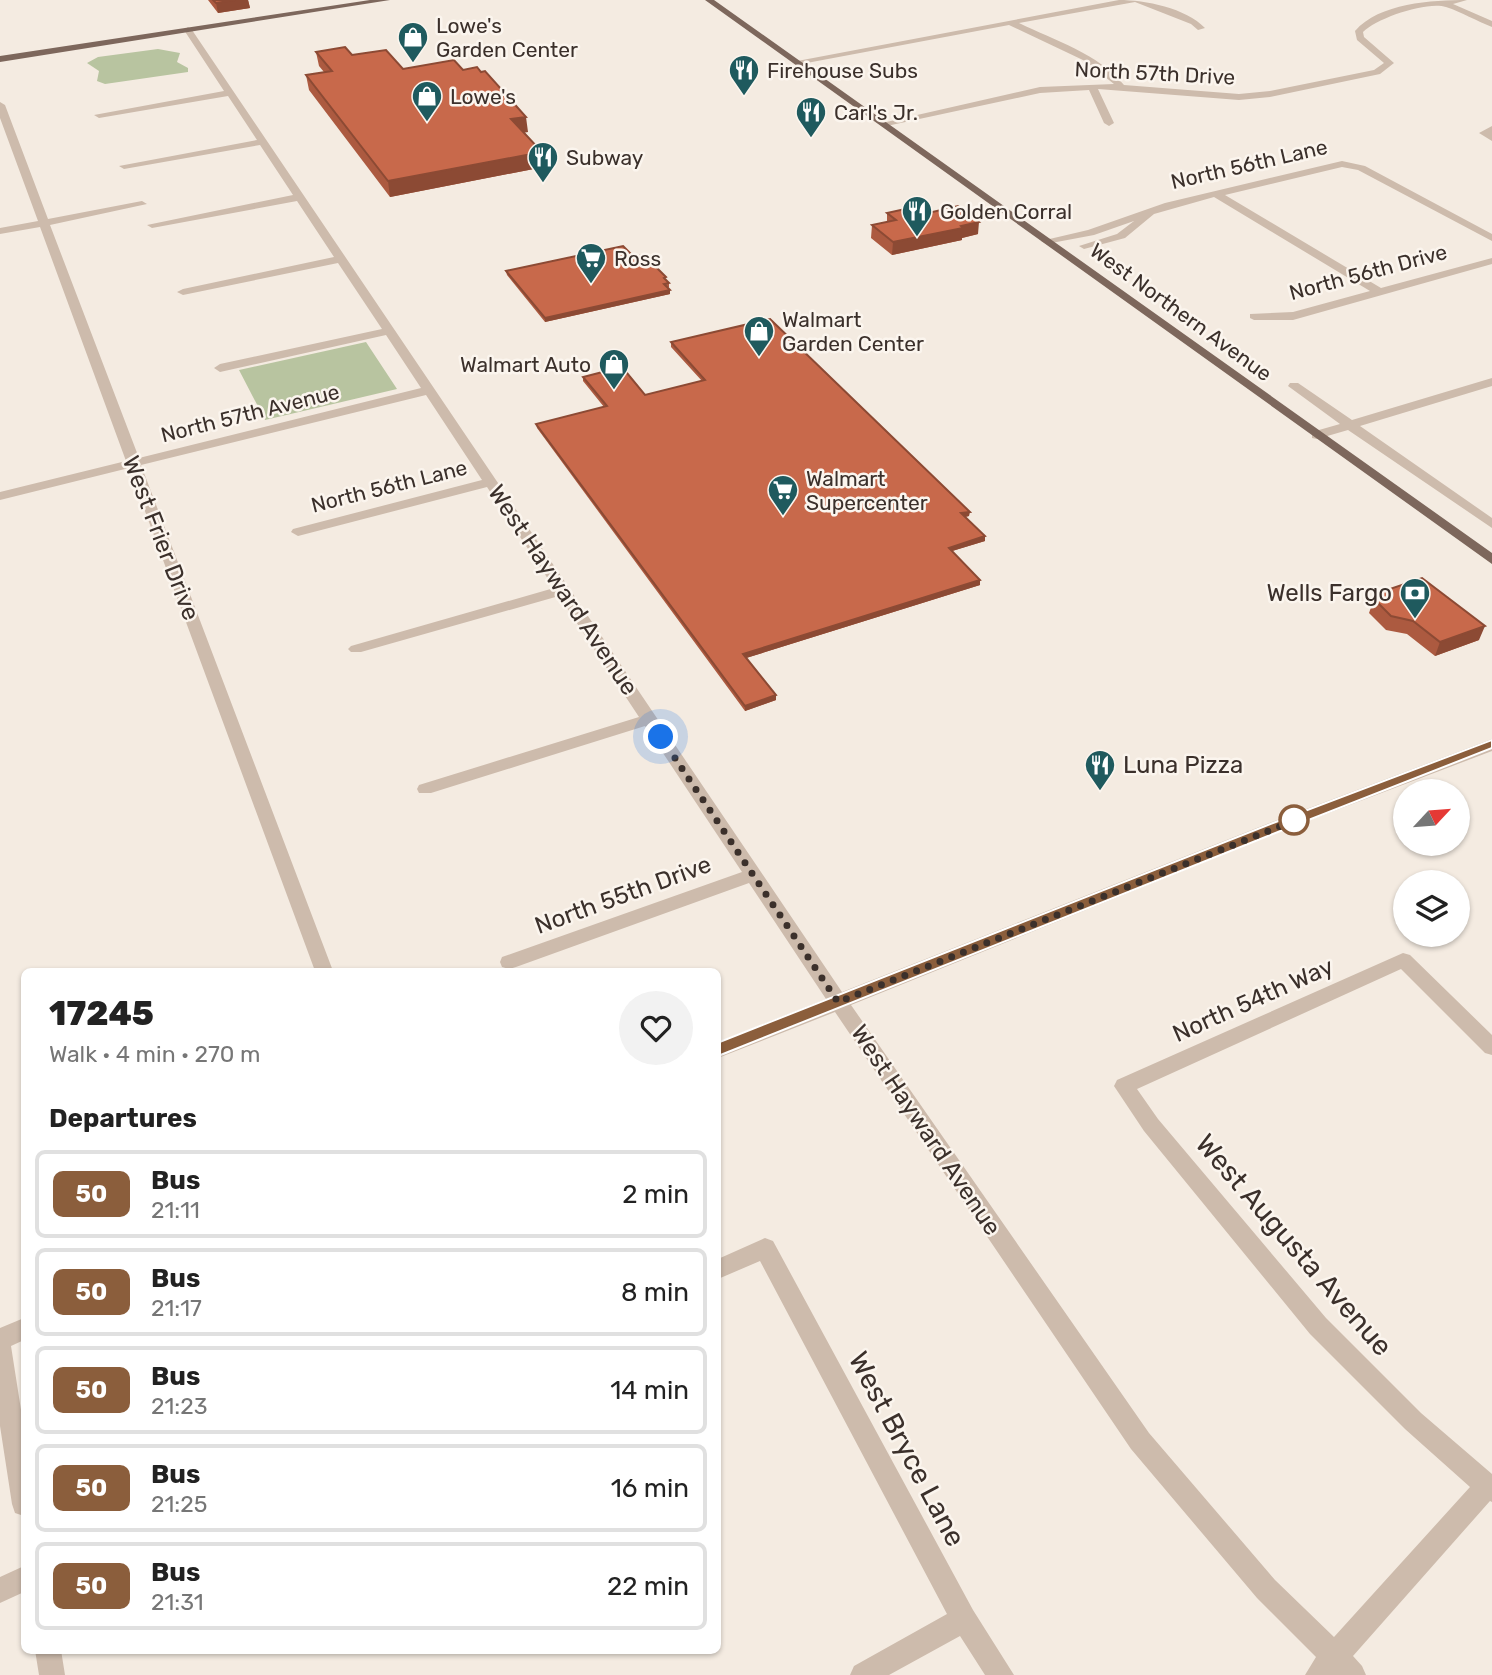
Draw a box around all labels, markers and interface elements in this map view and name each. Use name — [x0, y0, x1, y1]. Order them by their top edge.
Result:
place label: Lowe's Garden Center — [436, 13, 578, 62]
shop icon: Lowe's Garden Center — [396, 20, 430, 64]
restaurant icon: Firehouse Subs — [727, 53, 761, 97]
street label: North 57th Drive — [1074, 56, 1236, 90]
place label: Firehouse Subs — [767, 58, 918, 83]
shop icon: Lowe's — [410, 79, 444, 123]
place label: Lowe's — [450, 84, 516, 109]
restaurant icon: Carl's Jr. — [794, 95, 828, 139]
place label: Carl's Jr. — [834, 100, 918, 125]
street label: North 56th Lane — [1168, 134, 1330, 194]
restaurant icon: Subway — [526, 140, 560, 184]
place label: Subway — [566, 145, 644, 170]
restaurant icon: Golden Corral — [900, 194, 934, 238]
place label: Golden Corral — [940, 199, 1072, 224]
street label: West Northern Avenue — [1085, 238, 1277, 386]
street label: North 56th Drive — [1286, 239, 1450, 305]
supermarket icon: Ross — [574, 241, 608, 285]
place label: Ross — [614, 246, 661, 271]
place label: Walmart Garden Center — [782, 307, 924, 356]
shop icon: Walmart Garden Center — [742, 314, 776, 358]
shop icon: Walmart Auto — [597, 347, 631, 391]
place label: Walmart Auto — [460, 352, 591, 377]
street label: North 57th Avenue — [158, 379, 342, 447]
street label: West Frier Drive — [117, 452, 205, 624]
street label: North 56th Lane — [308, 455, 470, 517]
place label: Walmart Supercenter — [806, 466, 928, 515]
supermarket icon: Walmart Supercenter — [766, 473, 800, 517]
street label: West Hayward Avenue — [482, 480, 644, 700]
bank icon: Wells Fargo — [1398, 576, 1432, 620]
place label: Wells Fargo — [1267, 579, 1392, 607]
your location — [643, 719, 678, 754]
restaurant icon: Luna Pizza — [1083, 748, 1117, 792]
place label: Luna Pizza — [1123, 751, 1243, 779]
north arrow — [1393, 779, 1470, 856]
map controls — [1393, 779, 1470, 947]
unlabelled marker — [1279, 805, 1309, 835]
street label: North 55th Drive — [531, 850, 715, 940]
button: layers — [1393, 870, 1470, 947]
street label: North 54th Way — [1168, 952, 1338, 1048]
button: heart — [619, 991, 693, 1065]
text: 17245 — [49, 994, 154, 1033]
street label: West Hayward Avenue — [845, 1020, 1007, 1240]
text: Walk · 4 min · 270 m — [49, 1040, 260, 1068]
text: Departures — [49, 1103, 197, 1134]
street label: West Augusta Avenue — [1189, 1127, 1399, 1363]
text: Bus — [151, 1165, 200, 1196]
text: 2 min — [622, 1179, 689, 1210]
text: 50 — [76, 1180, 107, 1208]
text: 21:11 — [151, 1196, 200, 1224]
text: Bus — [151, 1263, 200, 1294]
text: 8 min — [621, 1277, 689, 1308]
text: 50 — [76, 1278, 107, 1306]
text: 21:17 — [151, 1294, 202, 1322]
street label: West Bryce Lane — [842, 1346, 972, 1552]
text: Bus — [151, 1361, 200, 1392]
text: 14 min — [610, 1375, 689, 1406]
text: 50 — [76, 1376, 107, 1404]
text: 21:23 — [151, 1392, 208, 1420]
text: Bus — [151, 1459, 200, 1490]
text: 16 min — [611, 1473, 689, 1504]
text: 50 — [76, 1474, 107, 1502]
text: 21:25 — [151, 1490, 207, 1518]
text: Bus — [151, 1557, 200, 1588]
text: 22 min — [607, 1571, 689, 1602]
text: 50 — [76, 1572, 107, 1600]
text: 21:31 — [151, 1588, 203, 1616]

